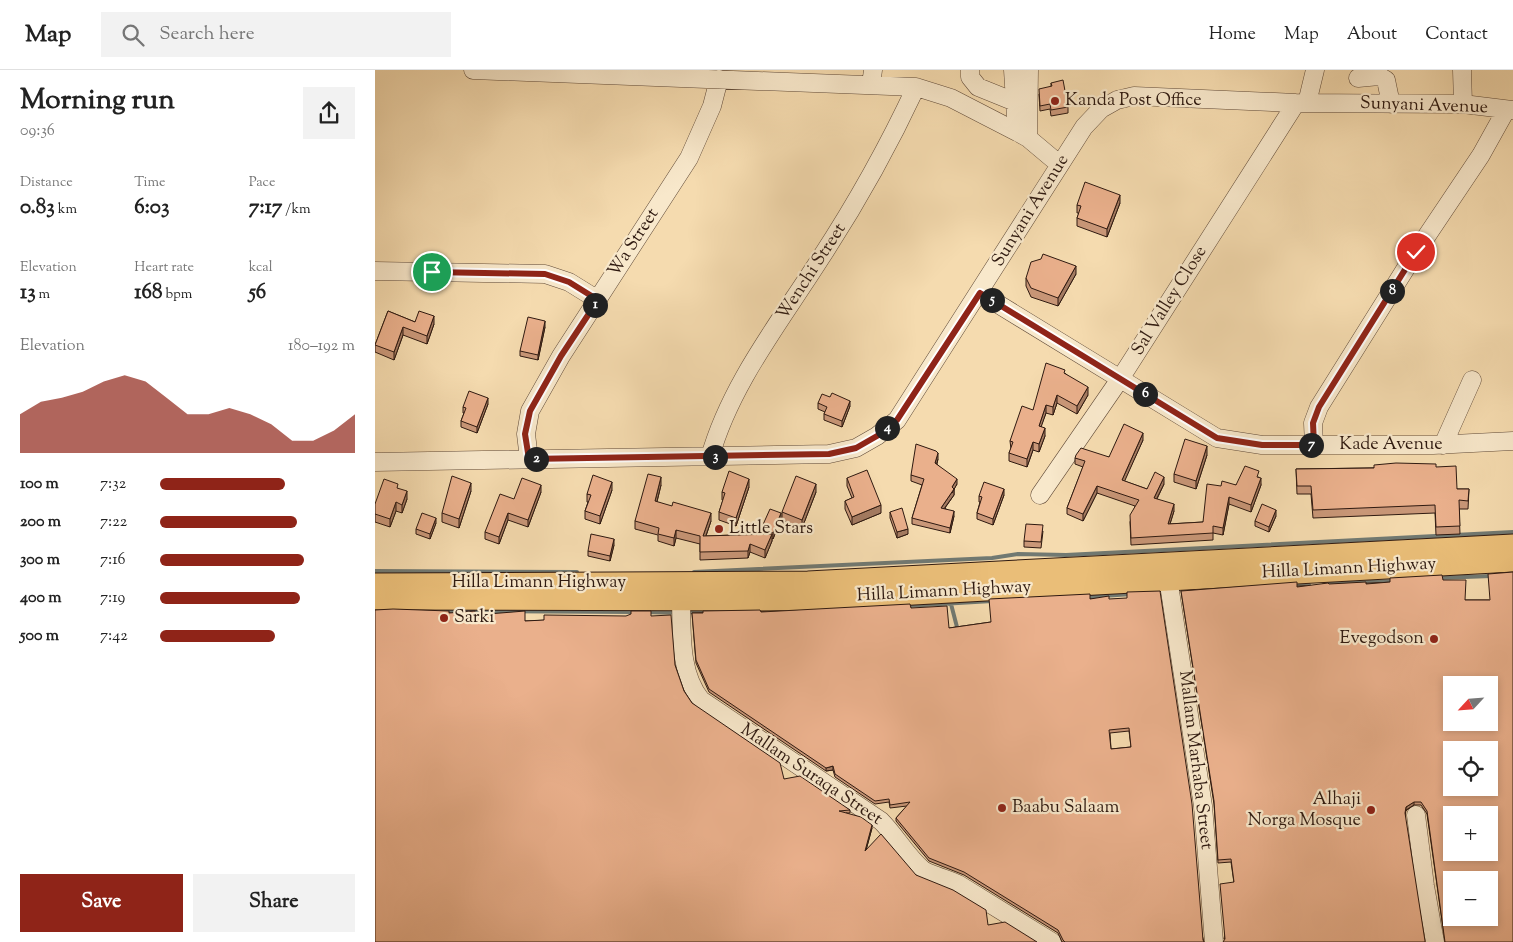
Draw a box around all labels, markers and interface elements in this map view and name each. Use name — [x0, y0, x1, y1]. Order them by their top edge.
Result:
search box — [101, 12, 451, 57]
text: Map — [25, 18, 71, 52]
icon: search — [119, 21, 147, 49]
text: Search here — [159, 21, 255, 48]
text: Home — [1209, 22, 1256, 48]
text: Map — [1284, 22, 1319, 48]
text: About — [1347, 22, 1397, 48]
text: Contact — [1425, 22, 1488, 48]
text: Morning run — [20, 81, 175, 121]
button: share — [303, 87, 355, 139]
place label: Kanda Post Office — [1065, 88, 1202, 114]
street label: Sunyani Avenue — [1359, 91, 1489, 121]
marker: Kanda Post Office — [1049, 95, 1061, 107]
text: 09:36 — [20, 120, 55, 143]
street label: Sunyani Avenue — [986, 150, 1076, 272]
text: Distance — [20, 173, 73, 193]
text: Time — [134, 173, 165, 193]
text: Pace — [249, 173, 275, 193]
text: 0.83 — [20, 193, 55, 223]
text: 6:03 — [134, 193, 169, 223]
text: 7:17 — [249, 193, 282, 223]
text: km — [55, 200, 77, 220]
text: /km — [282, 200, 311, 220]
street label: Wa Street — [602, 203, 666, 283]
street label: Wenchi Street — [771, 218, 853, 326]
pin — [1395, 231, 1437, 273]
icon: check — [1402, 238, 1430, 266]
street label: Sal Valley Close — [1126, 241, 1214, 361]
pin — [411, 251, 453, 293]
text: Elevation — [20, 258, 77, 278]
text: Heart rate — [134, 258, 194, 278]
text: kcal — [249, 258, 273, 278]
icon: arrive — [418, 258, 446, 286]
text: 13 — [20, 278, 36, 308]
text: 168 — [134, 278, 162, 308]
text: 56 — [249, 278, 266, 308]
pin: 8 — [1379, 278, 1405, 304]
text: 8 — [1389, 281, 1396, 301]
text: m — [36, 285, 50, 305]
text: bpm — [162, 285, 192, 305]
pin: 5 — [979, 288, 1005, 312]
text: 5 — [990, 290, 995, 310]
pin: 1 — [583, 292, 607, 318]
text: 1 — [593, 295, 598, 315]
text: Elevation — [20, 335, 85, 358]
text: 180–192 m — [288, 335, 355, 358]
pin: 6 — [1133, 382, 1157, 406]
text: 6 — [1142, 384, 1149, 404]
pin: 4 — [875, 416, 899, 440]
text: 4 — [884, 418, 891, 438]
pin: 7 — [1299, 432, 1323, 458]
street label: Kade Avenue — [1339, 432, 1443, 458]
text: 7 — [1308, 435, 1315, 455]
pin: 3 — [703, 444, 727, 470]
pin: 2 — [523, 446, 549, 472]
text: 3 — [713, 447, 718, 467]
text: 2 — [533, 449, 540, 469]
text: 100 m — [20, 473, 59, 496]
text: 7:32 — [100, 473, 126, 496]
text: 200 m — [20, 511, 61, 534]
text: 7:22 — [100, 511, 127, 534]
place label: Little Stars — [729, 516, 813, 542]
marker: Little Stars — [713, 523, 725, 535]
text: 300 m — [20, 549, 60, 572]
text: 7:16 — [100, 549, 126, 572]
street label: Hilla Limann Highway — [1261, 551, 1437, 587]
street label: Hilla Limann Highway — [452, 570, 626, 596]
street label: Hilla Limann Highway — [856, 574, 1032, 610]
text: 400 m — [20, 587, 62, 610]
text: 7:19 — [100, 587, 125, 610]
place label: Sarki — [454, 605, 494, 631]
marker: Sarki — [438, 612, 450, 624]
text: 500 m — [20, 625, 59, 648]
text: 7:42 — [100, 625, 128, 648]
place label: Evegodson — [1340, 626, 1424, 652]
marker: Evegodson — [1428, 633, 1440, 645]
street label: Mallam Marhaba Street — [1171, 669, 1219, 851]
north arrow — [1443, 676, 1497, 731]
map controls — [1443, 676, 1498, 926]
street label: Mallam Suraqa Street — [735, 718, 887, 832]
button: locate — [1443, 741, 1498, 796]
place label: Alhaji Norga Mosque — [1248, 787, 1361, 834]
place label: Baabu Salaam — [1012, 795, 1119, 821]
marker: Baabu Salaam — [996, 802, 1008, 814]
marker: Alhaji Norga Mosque — [1365, 804, 1377, 816]
button: + — [1443, 806, 1498, 861]
button: − — [1443, 871, 1498, 926]
button: Save — [20, 874, 183, 932]
button: Share — [193, 874, 355, 932]

